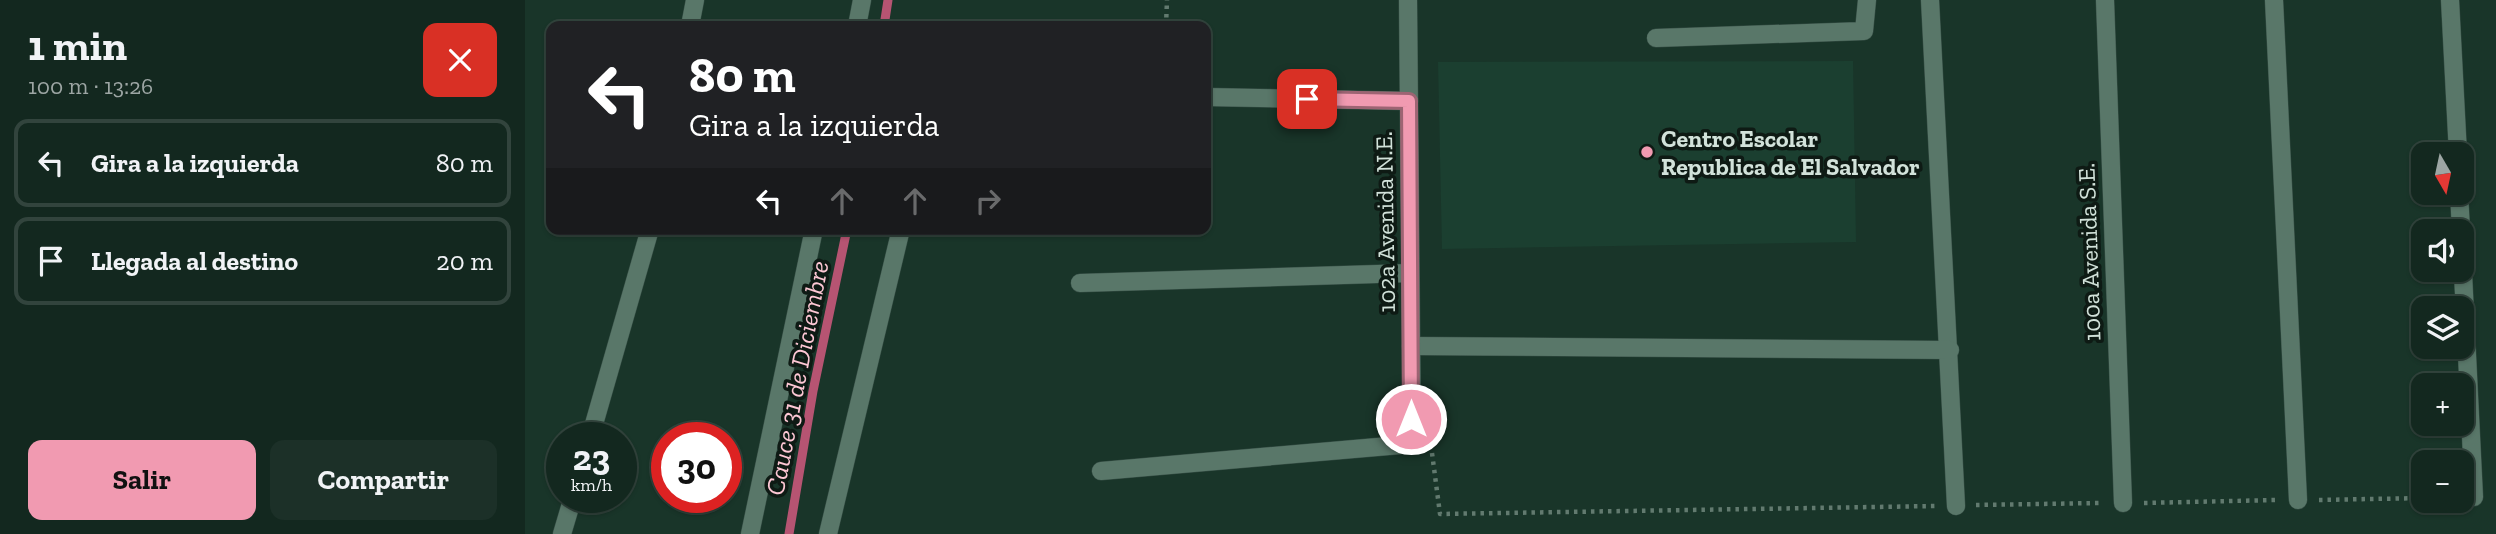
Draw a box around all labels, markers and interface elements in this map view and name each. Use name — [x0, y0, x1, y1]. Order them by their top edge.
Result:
text: 1 min — [28, 20, 127, 71]
button: close — [423, 23, 497, 97]
text: 80 m — [689, 46, 796, 105]
icon: left — [574, 49, 665, 140]
pin — [1277, 69, 1337, 129]
text: 100 m · 13:26 — [28, 72, 153, 100]
icon: arrive — [1288, 80, 1326, 118]
text: Gira a la izquierda — [689, 106, 940, 144]
place label: Centro Escolar Republica de El Salvador — [1661, 124, 1920, 181]
street label: 102a Avenida N.E. — [1369, 131, 1401, 313]
north arrow — [2411, 142, 2475, 205]
map controls — [2411, 142, 2474, 513]
icon: left — [32, 144, 70, 182]
marker: Centro Escolar Republica de El Salvador — [1639, 144, 1655, 160]
text: Gira a la izquierda — [91, 147, 299, 179]
text: 80 m — [436, 147, 493, 179]
street label: 100a Avenida S.E. — [2071, 162, 2107, 342]
icon: left — [750, 182, 788, 220]
icon: ahead — [823, 182, 861, 220]
icon: ahead — [896, 182, 934, 220]
icon: right — [969, 182, 1007, 220]
button: sound — [2411, 219, 2474, 282]
icon: arrive — [32, 242, 70, 280]
text: Llegada al destino — [91, 245, 298, 277]
text: 20 m — [436, 245, 493, 277]
water label: Cauce 31 de Diciembre — [759, 258, 835, 498]
button: layers — [2411, 296, 2474, 359]
button: + — [2411, 373, 2474, 436]
position arrow — [1374, 382, 1448, 456]
speed limit sign: 30 — [651, 422, 742, 513]
text: 23 — [573, 437, 610, 479]
button: Salir — [28, 440, 256, 520]
button: Compartir — [270, 440, 497, 520]
button: − — [2411, 450, 2474, 513]
text: km/h — [571, 474, 612, 496]

